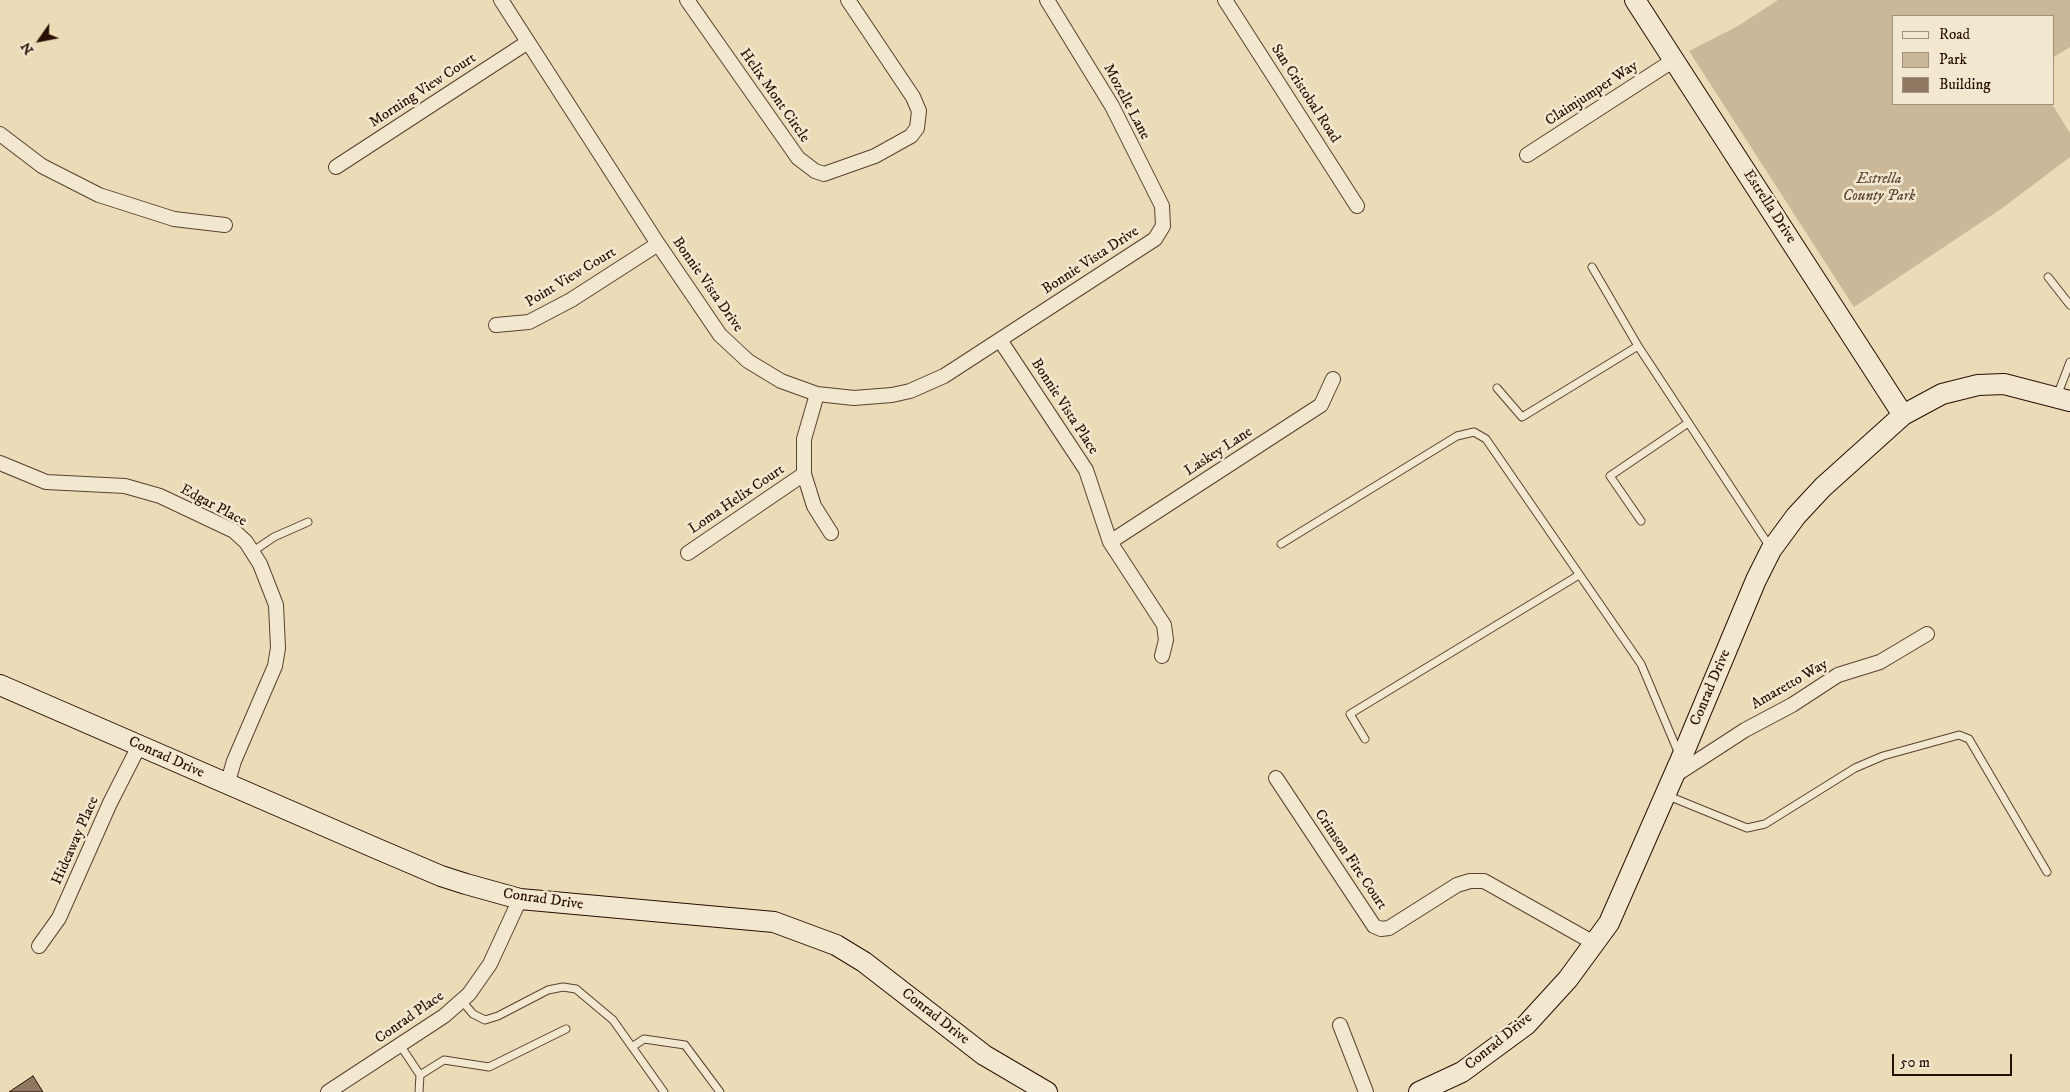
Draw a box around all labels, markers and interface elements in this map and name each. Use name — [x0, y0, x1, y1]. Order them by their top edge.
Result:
north arrow — [15, 15, 65, 65]
legend — [1892, 15, 2055, 105]
text: Road — [1939, 25, 1970, 44]
text: N — [17, 38, 38, 58]
street label: San Cristobal Road — [1266, 41, 1344, 147]
street label: Helix Mont Circle — [735, 46, 813, 146]
street label: Morning View Court — [366, 50, 480, 132]
text: Park — [1939, 50, 1967, 69]
street label: Claimjumper Way — [1542, 57, 1642, 131]
street label: Mozelle Lane — [1099, 61, 1153, 143]
text: Building — [1939, 75, 1991, 94]
street label: Estrella Drive — [1739, 167, 1799, 247]
park label: Estrella County Park — [1843, 171, 1915, 206]
street label: Bonnie Vista Drive — [1039, 223, 1143, 299]
street label: Bonnie Vista Drive — [668, 234, 746, 336]
street label: Point View Court — [522, 244, 620, 312]
street label: Bonnie Vista Place — [1026, 356, 1102, 458]
street label: Laskey Lane — [1182, 423, 1256, 481]
street label: Loma Helix Court — [686, 461, 788, 539]
street label: Edgar Place — [177, 481, 249, 531]
street label: Conrad Drive — [1687, 647, 1735, 729]
street label: Amaretto Way — [1749, 656, 1831, 714]
street label: Conrad Drive — [125, 733, 207, 783]
street label: Hideaway Place — [48, 794, 104, 888]
street label: Crimson Fire Court — [1310, 806, 1390, 914]
street label: Conrad Drive — [502, 885, 584, 915]
street label: Conrad Drive — [897, 985, 973, 1049]
street label: Conrad Place — [372, 988, 448, 1048]
street label: Conrad Drive — [1462, 1009, 1536, 1075]
scale bar — [1895, 1044, 2015, 1076]
text: 50 m — [1900, 1053, 1930, 1072]

